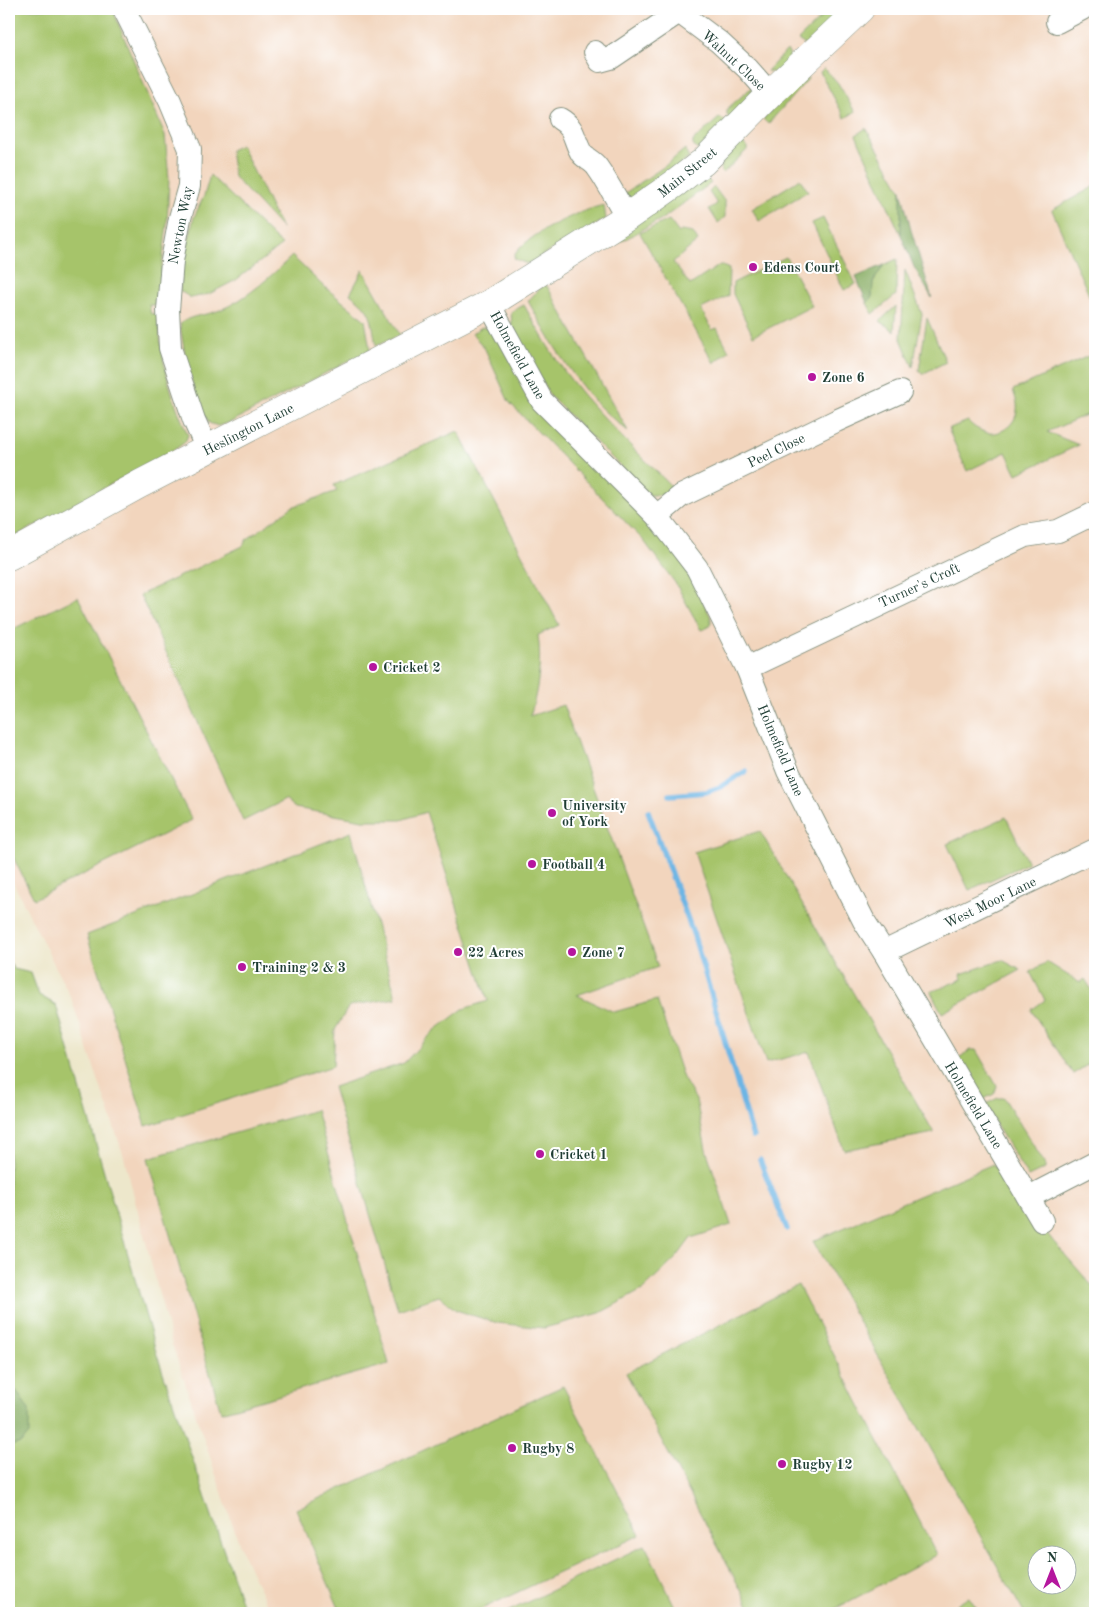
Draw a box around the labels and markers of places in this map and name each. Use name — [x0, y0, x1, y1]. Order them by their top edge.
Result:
marker: Edens Court — [747, 261, 759, 273]
place label: Edens Court — [763, 261, 840, 275]
marker: Zone 6 — [806, 371, 818, 383]
place label: Zone 6 — [822, 371, 865, 385]
marker: Cricket 2 — [367, 661, 379, 673]
place label: Cricket 2 — [383, 661, 441, 675]
place label: University of York — [562, 799, 627, 829]
marker: University of York — [546, 807, 558, 819]
marker: Football 4 — [526, 858, 538, 870]
place label: Football 4 — [542, 858, 605, 872]
marker: 22 Acres — [452, 946, 464, 958]
place label: 22 Acres — [468, 946, 523, 960]
marker: Zone 7 — [566, 946, 578, 958]
place label: Zone 7 — [582, 946, 625, 960]
marker: Training 2 & 3 — [236, 961, 248, 973]
place label: Training 2 & 3 — [252, 961, 346, 975]
marker: Cricket 1 — [534, 1148, 546, 1160]
place label: Cricket 1 — [550, 1148, 608, 1162]
marker: Rugby 8 — [506, 1442, 518, 1454]
place label: Rugby 8 — [522, 1442, 574, 1456]
marker: Rugby 12 — [776, 1458, 788, 1470]
place label: Rugby 12 — [792, 1458, 853, 1472]

